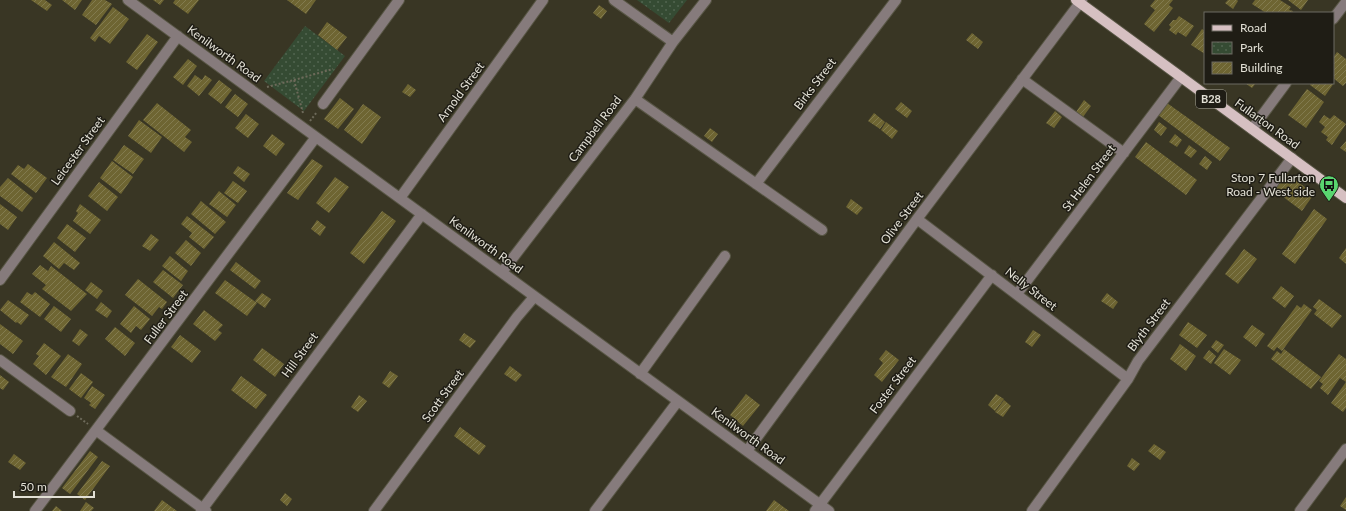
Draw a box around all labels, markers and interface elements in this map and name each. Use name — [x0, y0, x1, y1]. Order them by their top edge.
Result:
legend — [1204, 12, 1334, 84]
text: Road — [1240, 20, 1267, 35]
street label: Kenilworth Road — [185, 22, 264, 85]
text: Park — [1240, 40, 1264, 55]
street label: Birks Street — [790, 54, 839, 113]
street label: Arnold Street — [434, 58, 488, 125]
text: Building — [1240, 60, 1283, 75]
road number: B28 — [1196, 90, 1226, 108]
street label: Campbell Road — [565, 93, 624, 165]
street label: Fullarton Road — [1232, 95, 1303, 152]
street label: Leicester Street — [48, 113, 108, 188]
street label: St Helen Street — [1059, 141, 1119, 214]
place label: Stop 7 Fullarton Road - West side — [1226, 170, 1315, 199]
bus stop icon: Stop 7 Fullarton Road - West side — [1318, 174, 1340, 202]
street label: Olive Street — [877, 188, 927, 247]
street label: Kenilworth Road — [447, 213, 526, 276]
street label: Nelly Street — [1002, 264, 1061, 314]
street label: Fuller Street — [140, 286, 191, 347]
street label: Blyth Street — [1124, 295, 1174, 354]
street label: Hill Street — [278, 329, 321, 380]
street label: Foster Street — [866, 353, 919, 416]
street label: Scott Street — [418, 366, 467, 425]
street label: Kenilworth Road — [709, 404, 788, 467]
scale bar — [14, 473, 94, 499]
text: 50 m — [20, 479, 47, 494]

